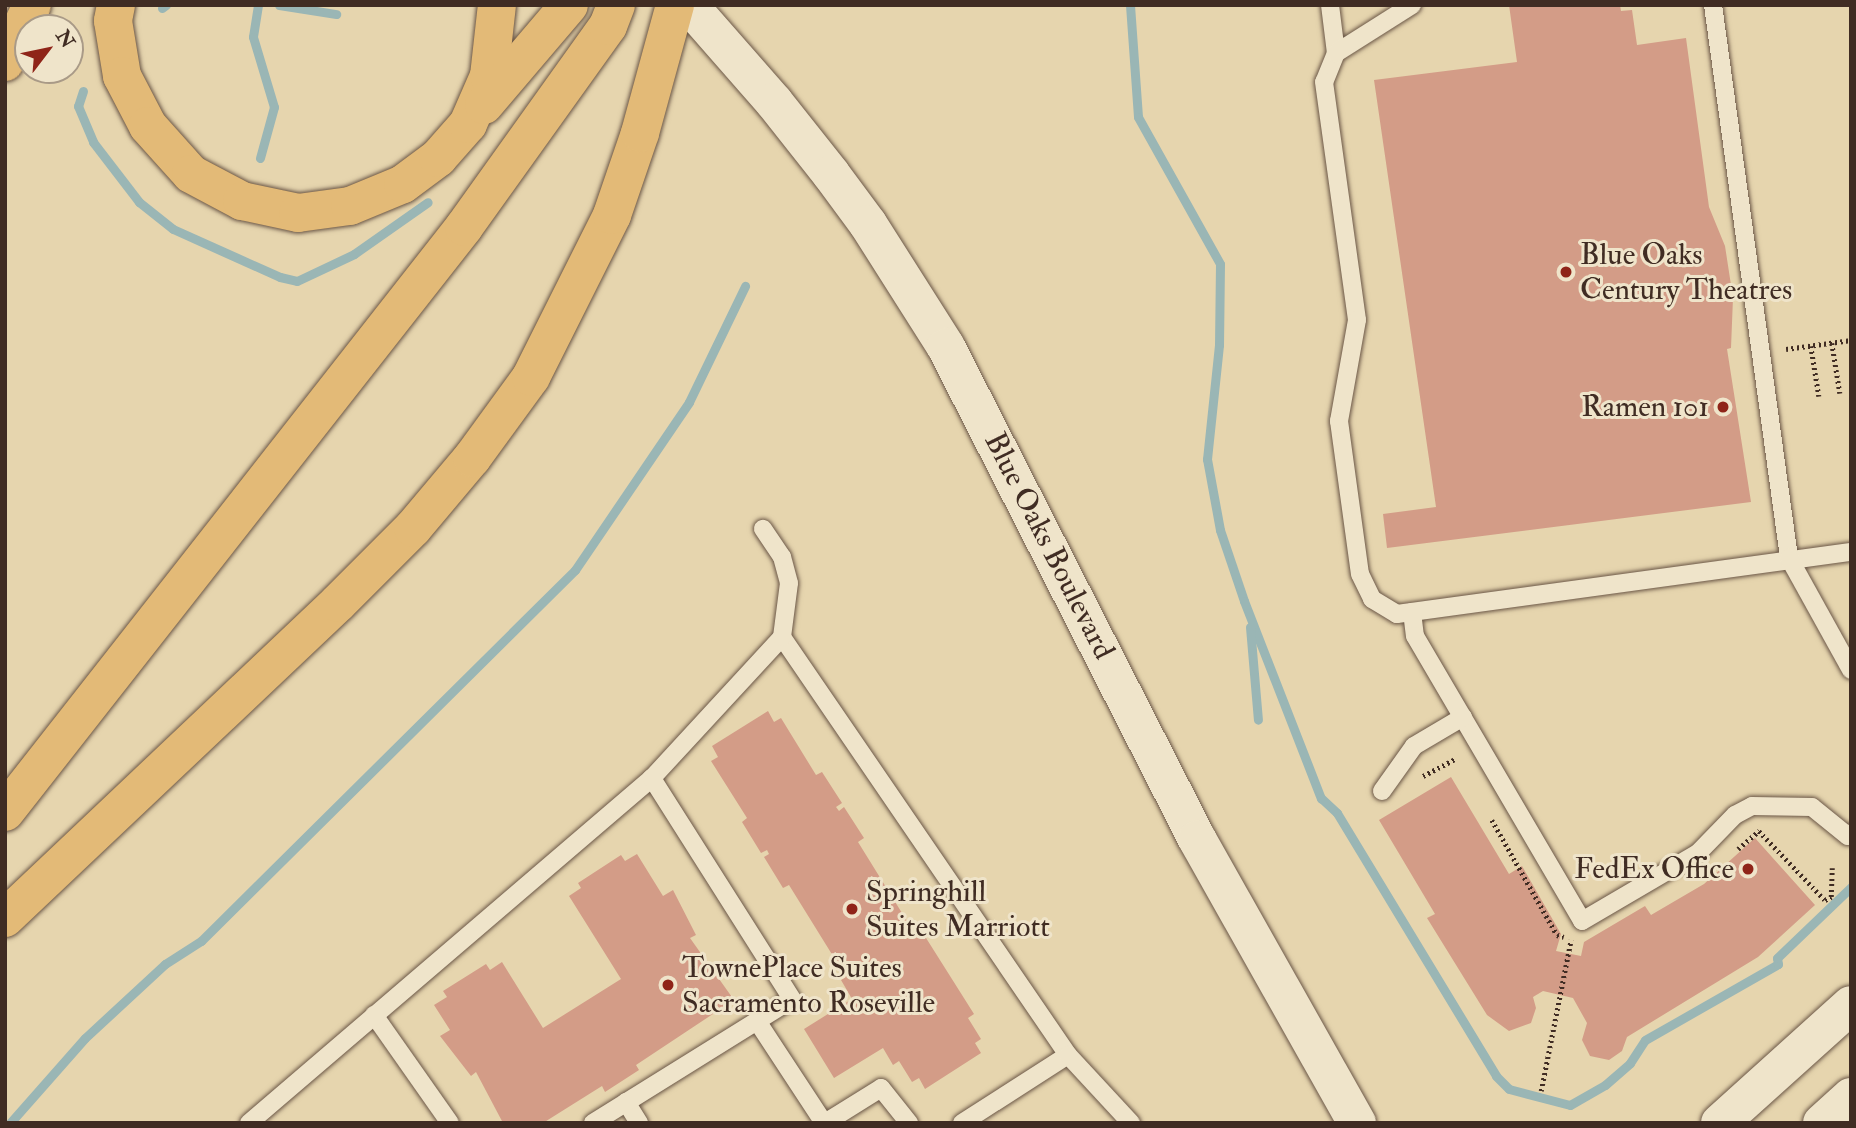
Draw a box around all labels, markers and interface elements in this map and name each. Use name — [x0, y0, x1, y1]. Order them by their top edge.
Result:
north arrow — [14, 14, 84, 84]
text: N — [50, 25, 80, 52]
place label: Blue Oaks Century Theatres — [1580, 237, 1792, 308]
marker: Blue Oaks Century Theatres — [1558, 264, 1574, 280]
place label: Ramen 101 — [1581, 389, 1709, 425]
marker: Ramen 101 — [1715, 399, 1731, 415]
street label: Blue Oaks Boulevard — [976, 427, 1122, 665]
place label: FedEx Office — [1574, 851, 1734, 887]
marker: FedEx Office — [1740, 861, 1756, 877]
place label: Springhill Suites Marriott — [866, 874, 1050, 944]
marker: Springhill Suites Marriott — [844, 901, 860, 917]
place label: TownePlace Suites Sacramento Roseville — [682, 950, 935, 1020]
marker: TownePlace Suites Sacramento Roseville — [660, 977, 676, 993]

